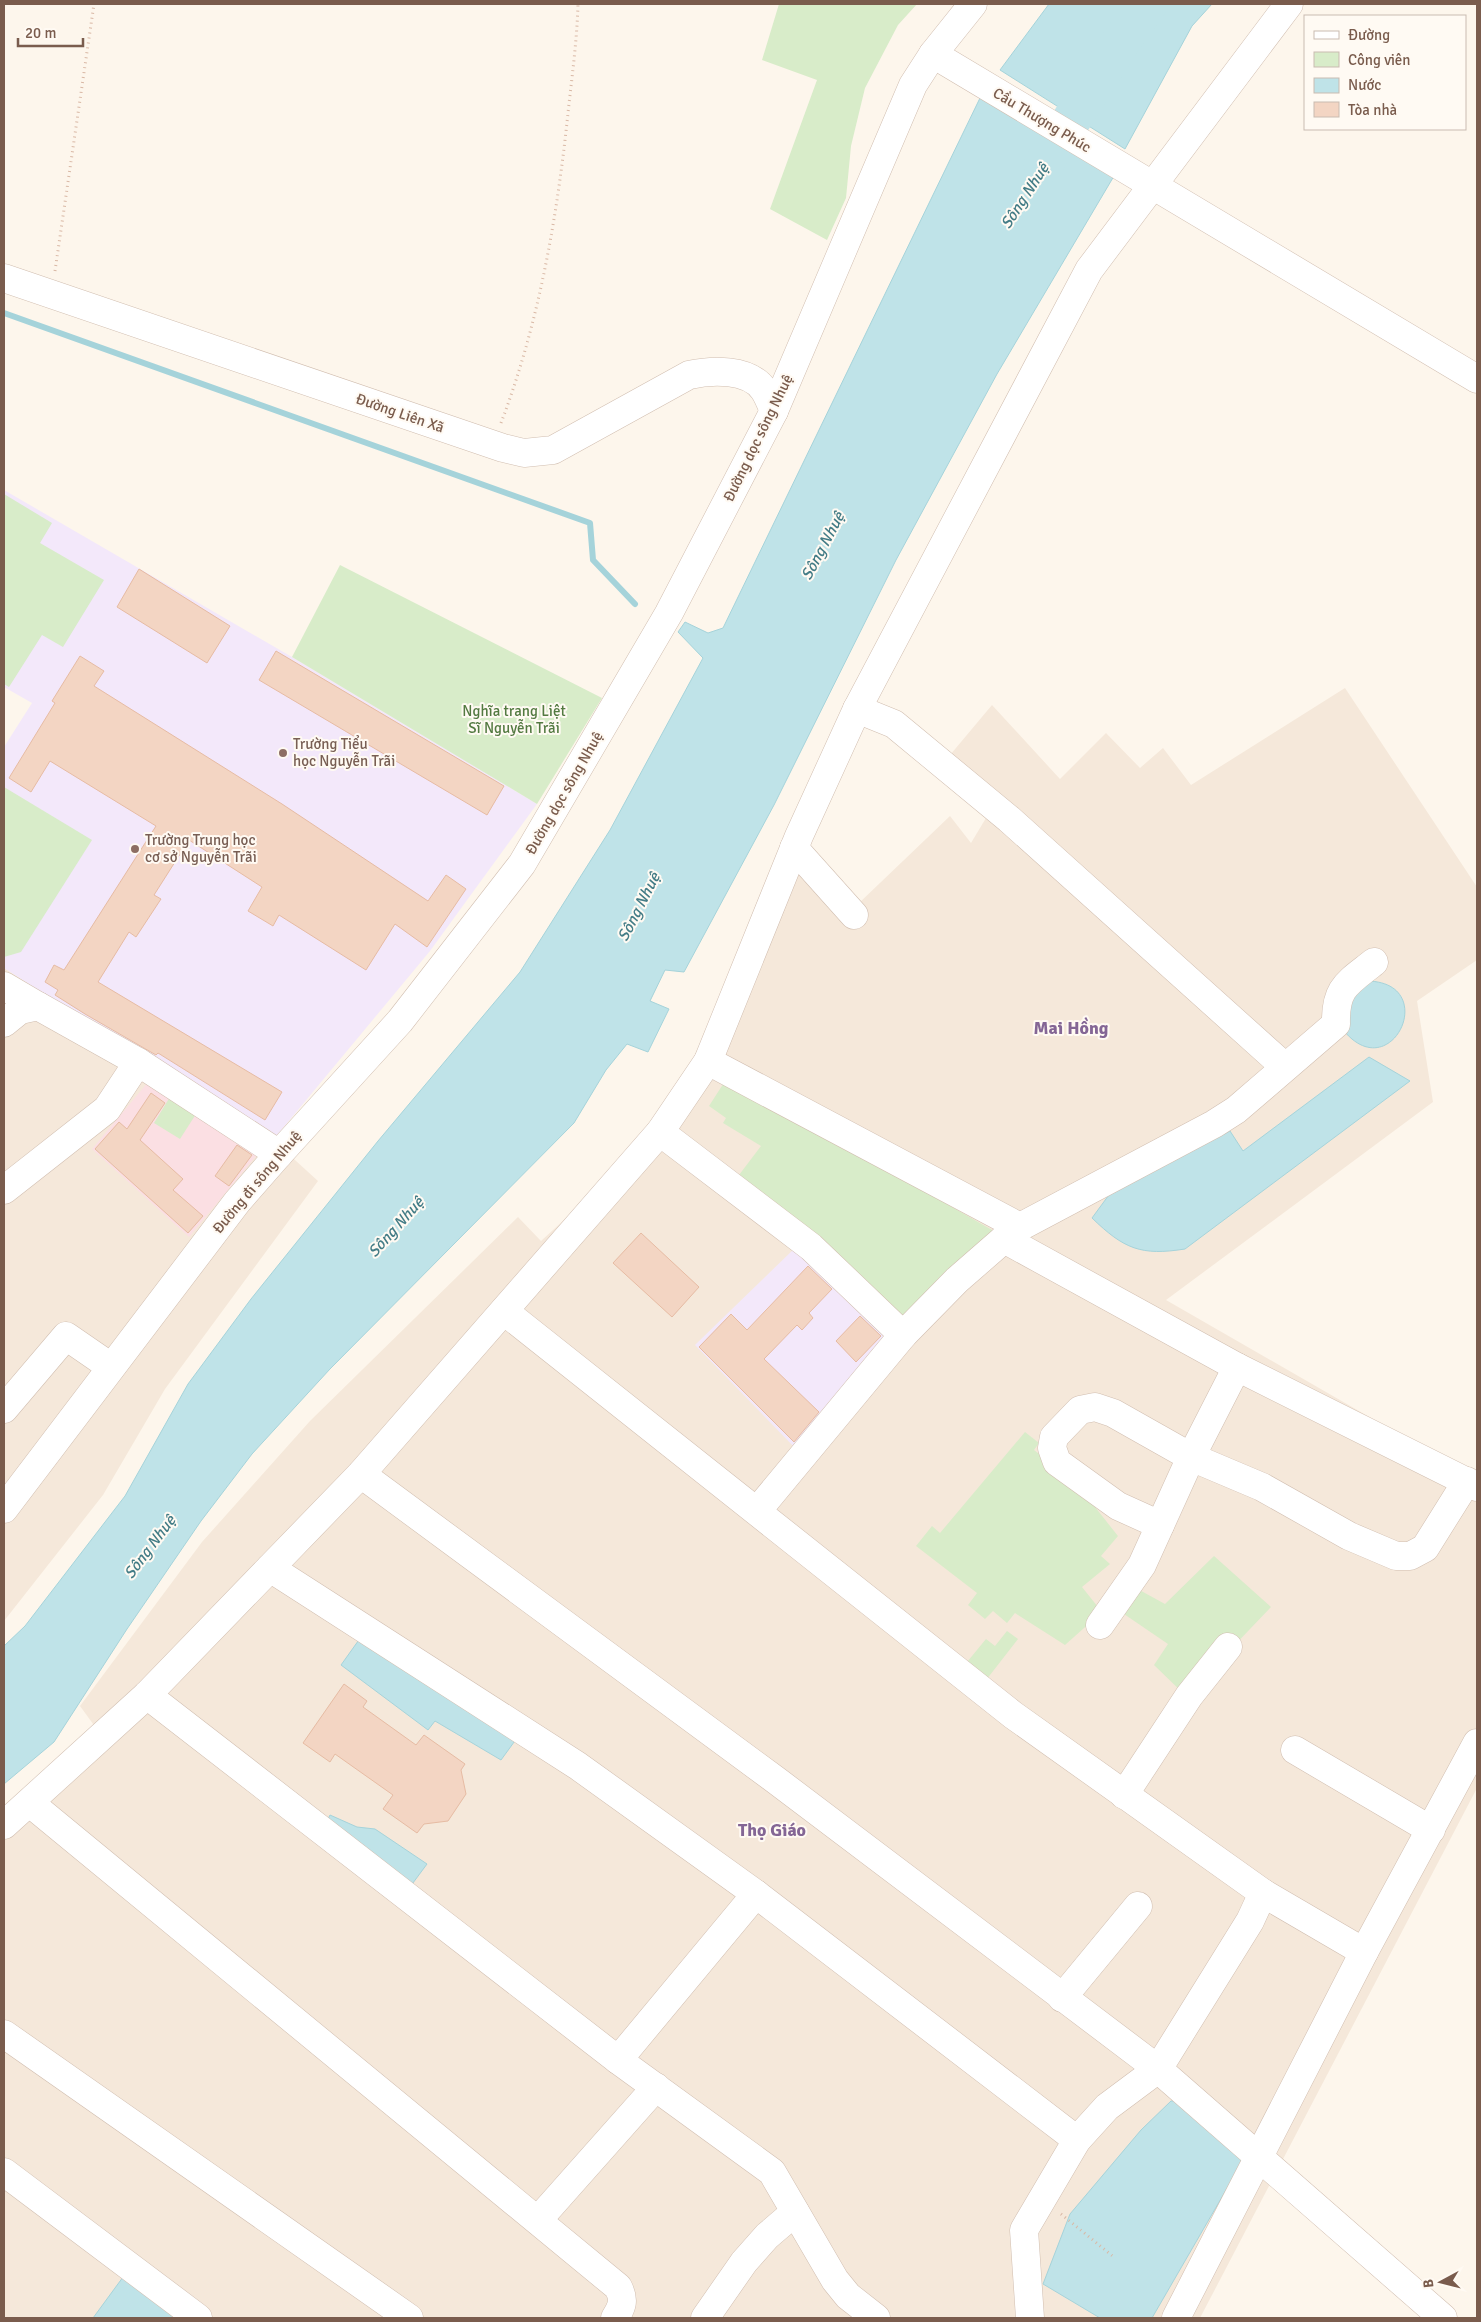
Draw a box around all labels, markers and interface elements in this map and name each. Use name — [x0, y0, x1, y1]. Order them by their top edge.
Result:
scale bar — [18, 15, 82, 47]
legend — [1304, 15, 1466, 130]
text: 20 m — [25, 24, 56, 42]
text: Đường — [1348, 26, 1390, 44]
text: Công viên — [1348, 51, 1411, 69]
text: Nước — [1348, 76, 1381, 94]
street label: Cầu Thượng Phúc — [990, 84, 1094, 156]
text: Tòa nhà — [1348, 101, 1397, 119]
water label: Sông Nhuệ — [996, 159, 1054, 233]
street label: Đường dọc sông Nhuệ — [719, 371, 797, 505]
street label: Đường Liên Xã — [353, 389, 447, 437]
water label: Sông Nhuệ — [797, 508, 850, 583]
park label: Nghĩa trang Liệt Sĩ Nguyễn Trãi — [462, 702, 566, 737]
street label: Đường dọc sông Nhuệ — [521, 728, 607, 858]
place label: Trường Tiểu học Nguyễn Trãi — [293, 735, 395, 770]
marker: Trường Tiểu học Nguyễn Trãi — [277, 747, 289, 759]
place label: Trường Trung học cơ sở Nguyễn Trãi — [145, 831, 257, 866]
marker: Trường Trung học cơ sở Nguyễn Trãi — [129, 843, 141, 855]
water label: Sông Nhuệ — [613, 869, 665, 945]
district label: Mai Hồng — [1034, 1017, 1109, 1039]
street label: Đường đi sông Nhuệ — [209, 1127, 305, 1237]
water label: Sông Nhuệ — [364, 1192, 429, 1261]
water label: Sông Nhuệ — [120, 1511, 181, 1583]
district label: Thọ Giáo — [738, 1819, 806, 1841]
north arrow — [1416, 2257, 1466, 2307]
text: B — [1420, 2278, 1438, 2289]

